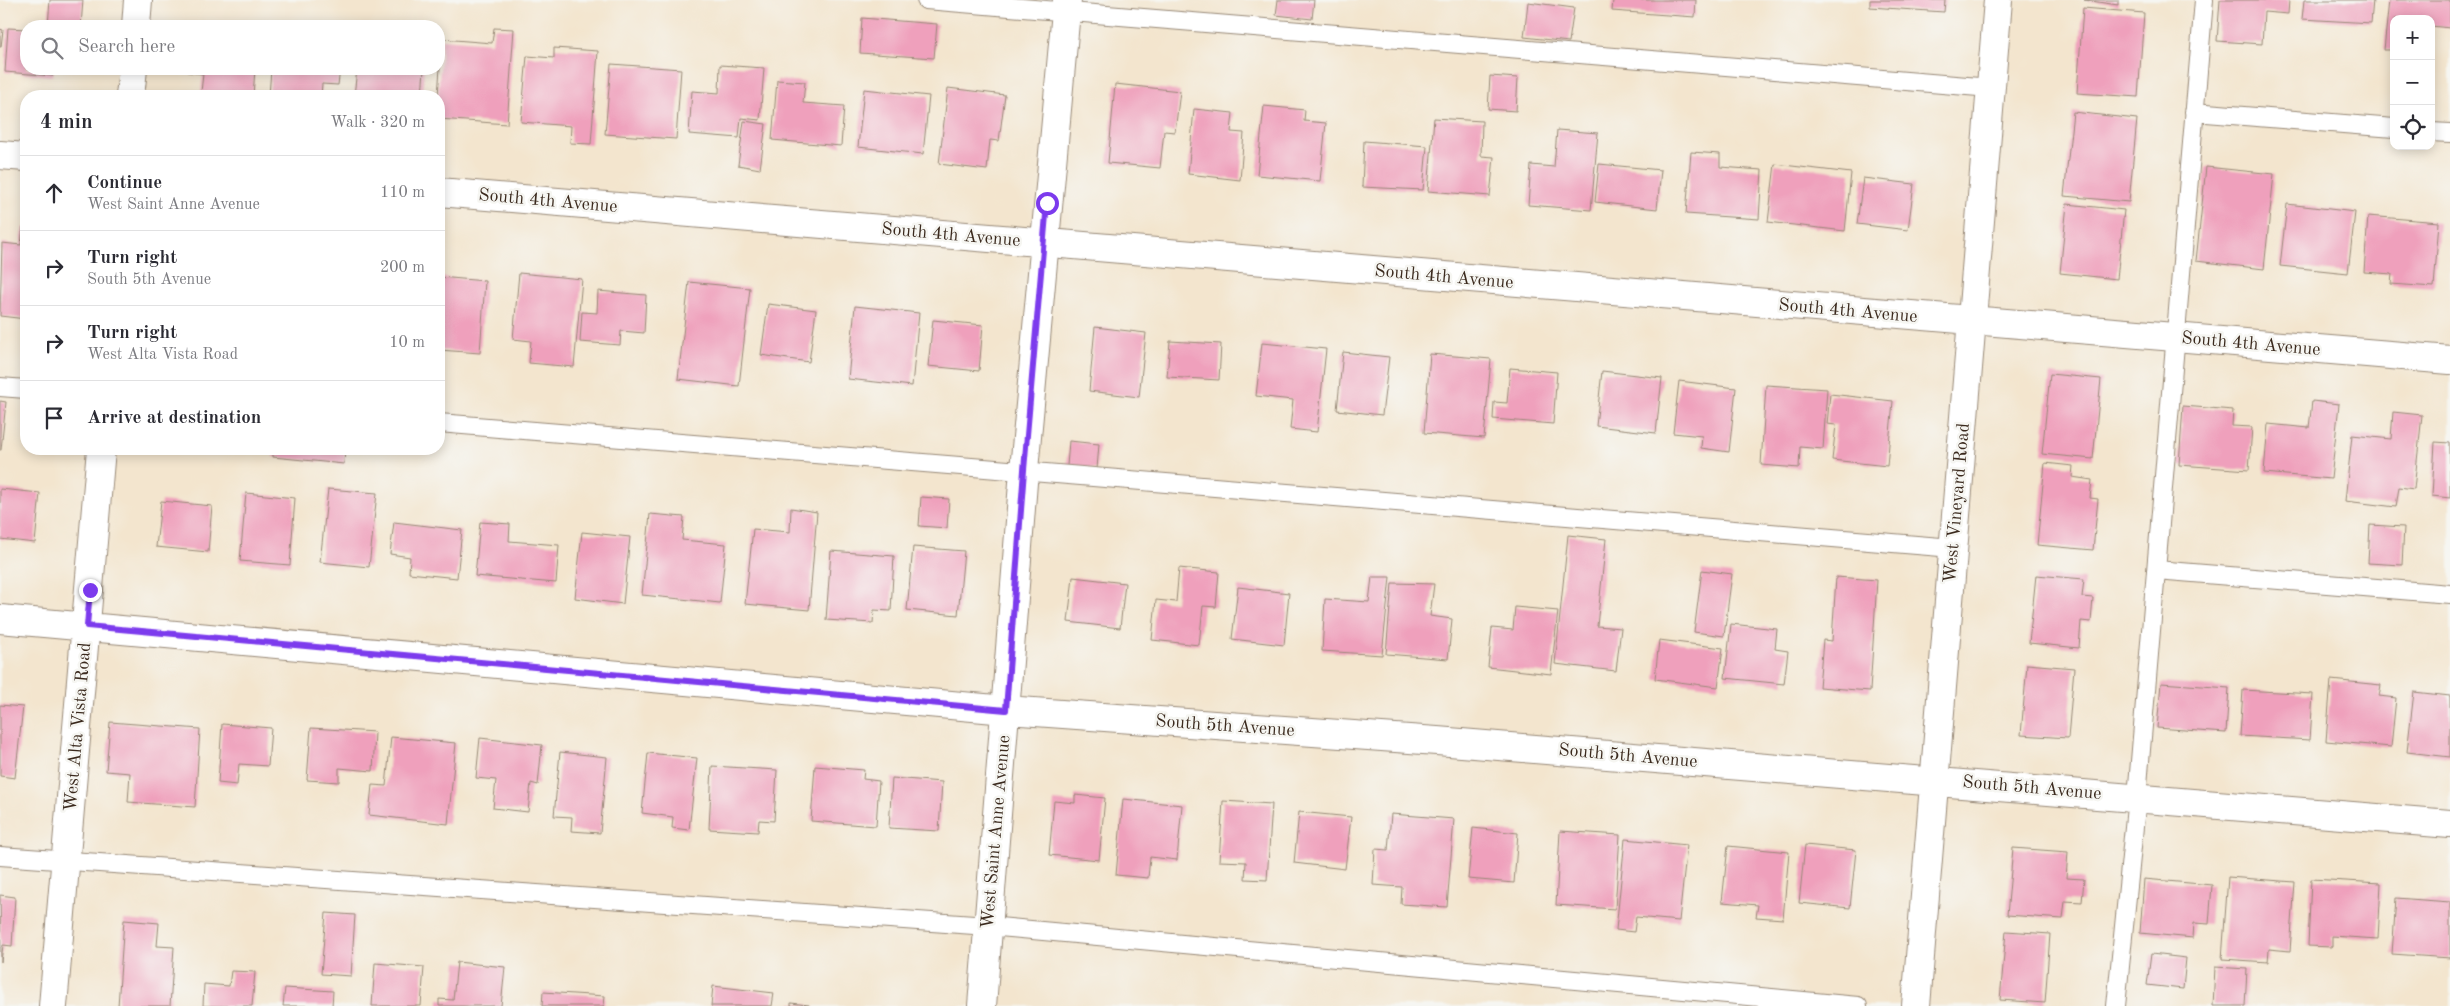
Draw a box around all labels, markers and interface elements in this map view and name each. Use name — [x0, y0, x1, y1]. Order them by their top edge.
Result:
map controls — [2390, 15, 2435, 150]
button: + — [2390, 15, 2435, 60]
search box — [20, 20, 445, 75]
icon: search — [38, 34, 66, 62]
text: Search here — [78, 38, 175, 57]
button: − — [2390, 60, 2435, 105]
button: locate — [2390, 105, 2435, 150]
text: 4 min — [40, 112, 93, 133]
text: Walk · 320 m — [330, 115, 425, 131]
text: Continue — [87, 174, 162, 193]
icon: ahead — [40, 179, 68, 207]
text: 110 m — [380, 185, 425, 201]
street label: South 4th Avenue — [478, 186, 618, 216]
route start — [1036, 192, 1059, 215]
text: West Saint Anne Avenue — [87, 197, 260, 213]
street label: South 4th Avenue — [881, 220, 1021, 250]
text: Turn right — [87, 249, 177, 268]
icon: right — [40, 254, 68, 282]
text: 200 m — [380, 260, 425, 276]
street label: South 4th Avenue — [1374, 262, 1514, 292]
text: South 5th Avenue — [87, 272, 211, 288]
street label: South 4th Avenue — [1778, 296, 1918, 326]
text: Turn right — [87, 324, 177, 343]
icon: right — [40, 329, 68, 357]
street label: South 4th Avenue — [2181, 329, 2321, 359]
text: 10 m — [389, 335, 425, 351]
text: West Alta Vista Road — [87, 347, 238, 363]
icon: arrive — [40, 404, 68, 432]
text: Arrive at destination — [87, 409, 261, 428]
street label: West Vineyard Road — [1941, 422, 1973, 584]
route end — [79, 579, 102, 602]
street label: West Alta Vista Road — [62, 642, 94, 812]
street label: South 5th Avenue — [1155, 712, 1295, 740]
street label: West Saint Anne Avenue — [979, 734, 1013, 930]
street label: South 5th Avenue — [1558, 741, 1698, 771]
street label: South 5th Avenue — [1962, 773, 2102, 803]

